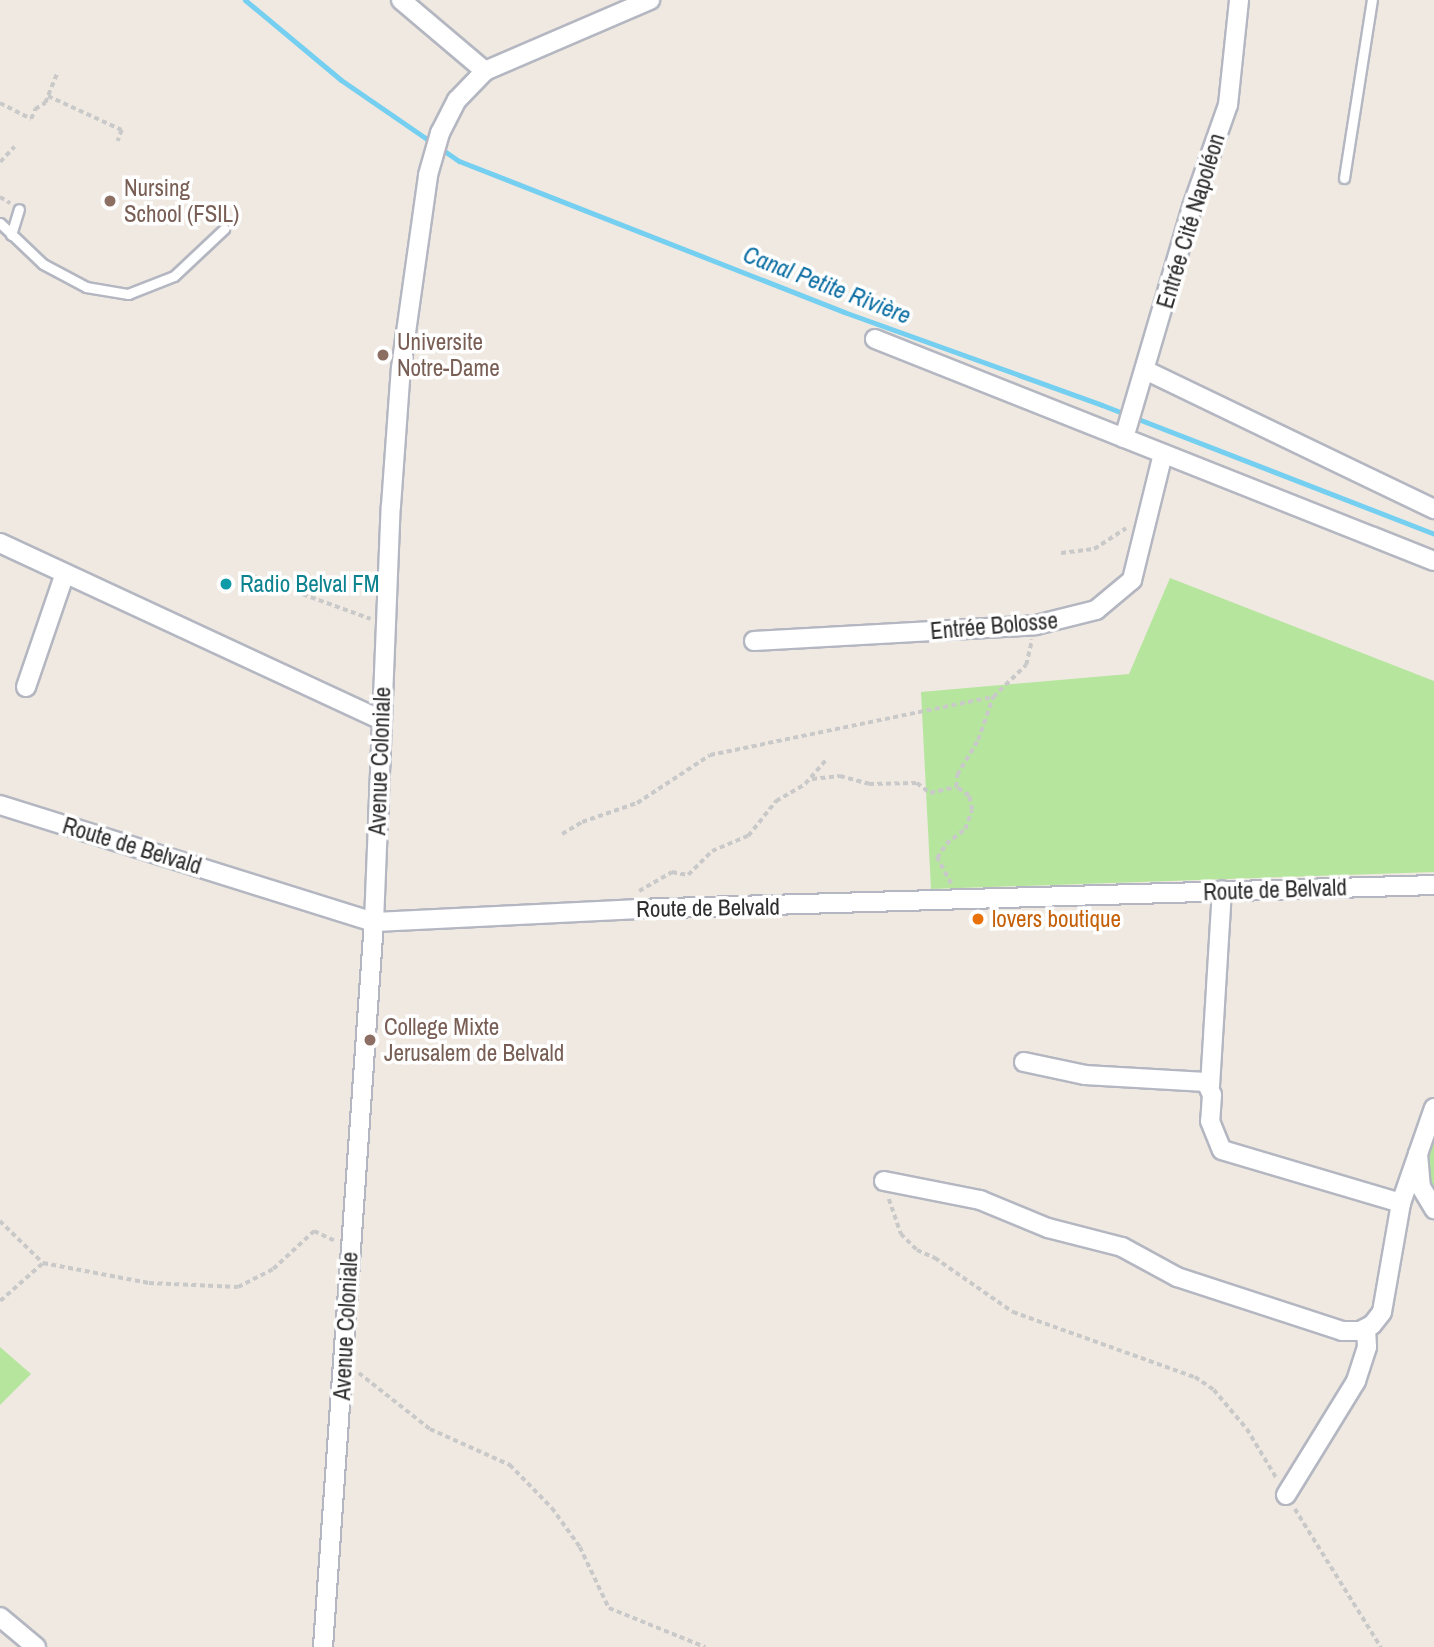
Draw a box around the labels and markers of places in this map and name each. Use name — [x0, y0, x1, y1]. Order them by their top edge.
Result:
place label: Nursing School (FSIL) — [124, 174, 239, 228]
marker: Nursing School (FSIL) — [102, 193, 118, 209]
place label: Universite Notre-Dame — [397, 328, 500, 382]
marker: Universite Notre-Dame — [375, 347, 391, 363]
place label: Radio Belval FM — [240, 570, 379, 598]
marker: Radio Belval FM — [218, 576, 234, 592]
place label: lovers boutique — [992, 905, 1121, 933]
marker: lovers boutique — [970, 911, 986, 927]
place label: College Mixte Jerusalem de Belvald — [384, 1013, 564, 1067]
marker: College Mixte Jerusalem de Belvald — [362, 1032, 378, 1048]

